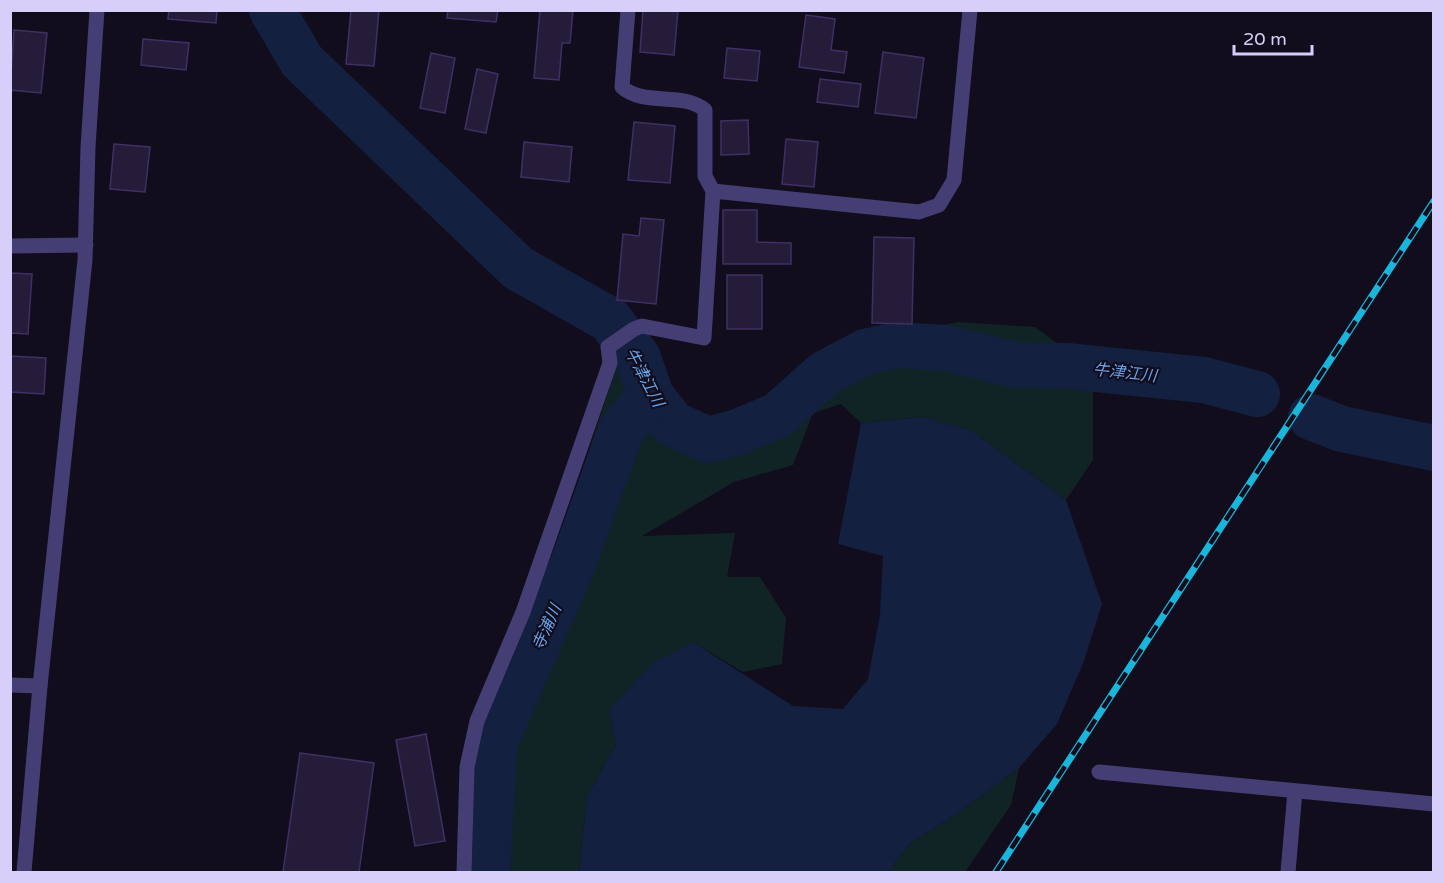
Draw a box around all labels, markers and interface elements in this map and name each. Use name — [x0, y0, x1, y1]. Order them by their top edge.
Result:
scale bar — [1234, 18, 1312, 56]
text: 20 m — [1243, 28, 1287, 50]
water label: 牛津江川 — [620, 345, 669, 412]
water label: 牛津江川 — [1092, 360, 1160, 386]
water label: 寺浦川 — [528, 600, 567, 653]

